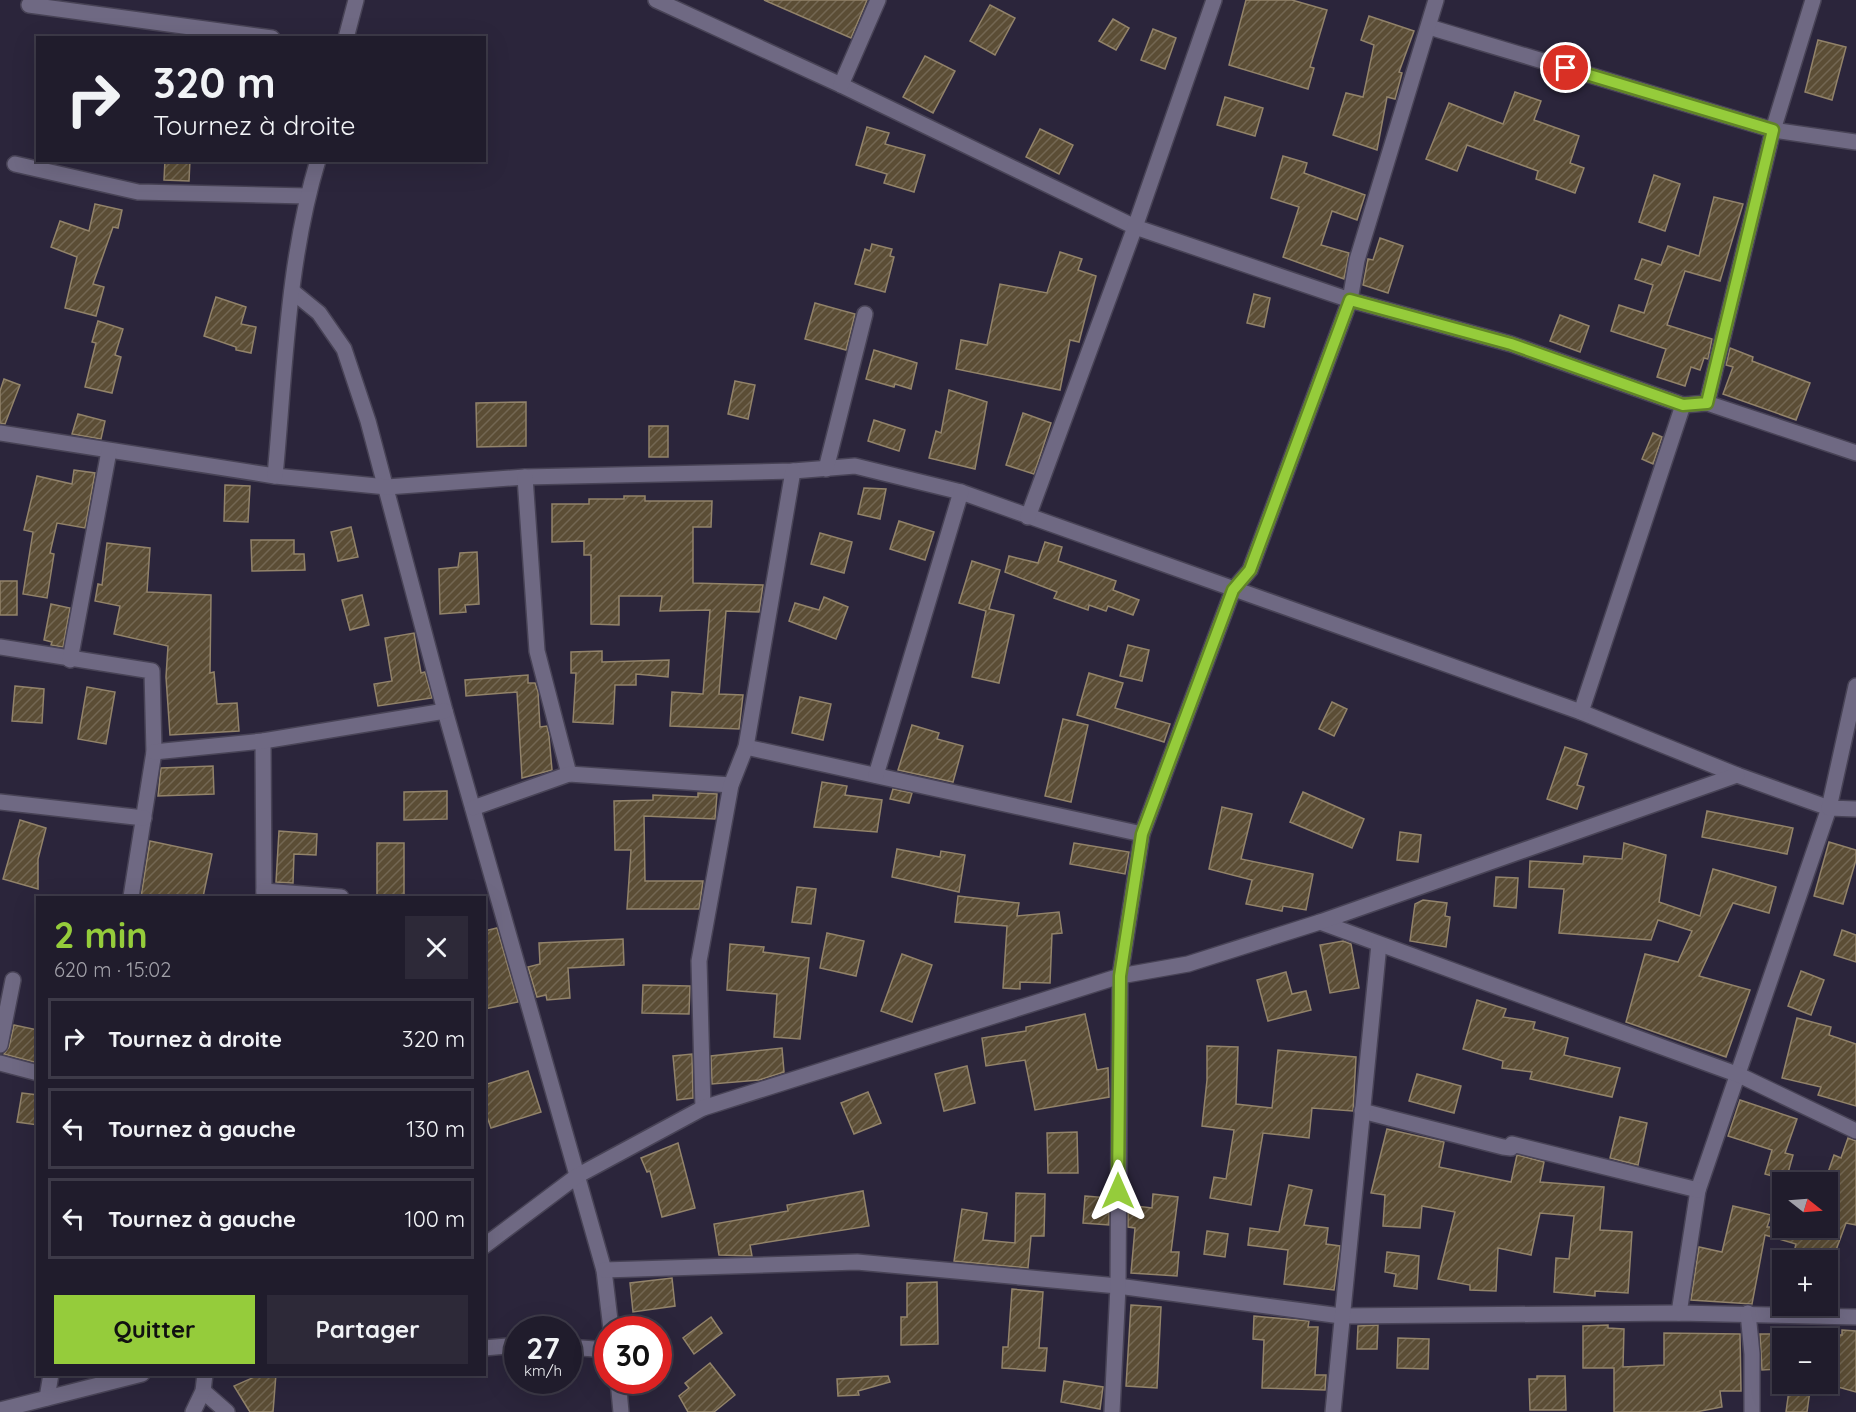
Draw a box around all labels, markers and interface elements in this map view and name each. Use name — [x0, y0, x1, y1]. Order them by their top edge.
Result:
pin — [1540, 42, 1591, 93]
icon: arrive — [1549, 51, 1582, 84]
text: 320 m — [153, 56, 276, 109]
icon: right — [54, 60, 132, 138]
text: Tournez à droite — [153, 108, 356, 142]
text: 2 min — [54, 912, 148, 957]
button: close — [405, 916, 468, 979]
text: 620 m · 15:02 — [54, 957, 171, 982]
icon: right — [57, 1022, 90, 1055]
text: Tournez à droite — [108, 1025, 282, 1053]
text: 320 m — [402, 1025, 465, 1053]
icon: left — [57, 1112, 90, 1145]
text: Tournez à gauche — [108, 1115, 296, 1143]
text: 130 m — [406, 1115, 465, 1143]
position arrow — [1086, 1159, 1150, 1223]
north arrow — [1772, 1172, 1838, 1238]
map controls — [1772, 1172, 1838, 1394]
icon: left — [57, 1202, 90, 1235]
text: Tournez à gauche — [108, 1205, 296, 1233]
text: 100 m — [405, 1205, 465, 1233]
button: + — [1772, 1250, 1838, 1316]
button: Quitter — [54, 1295, 255, 1364]
button: Partager — [267, 1295, 468, 1364]
speed limit sign: 30 — [594, 1316, 672, 1394]
button: − — [1772, 1328, 1838, 1394]
text: 27 — [526, 1329, 560, 1367]
text: km/h — [524, 1361, 562, 1380]

